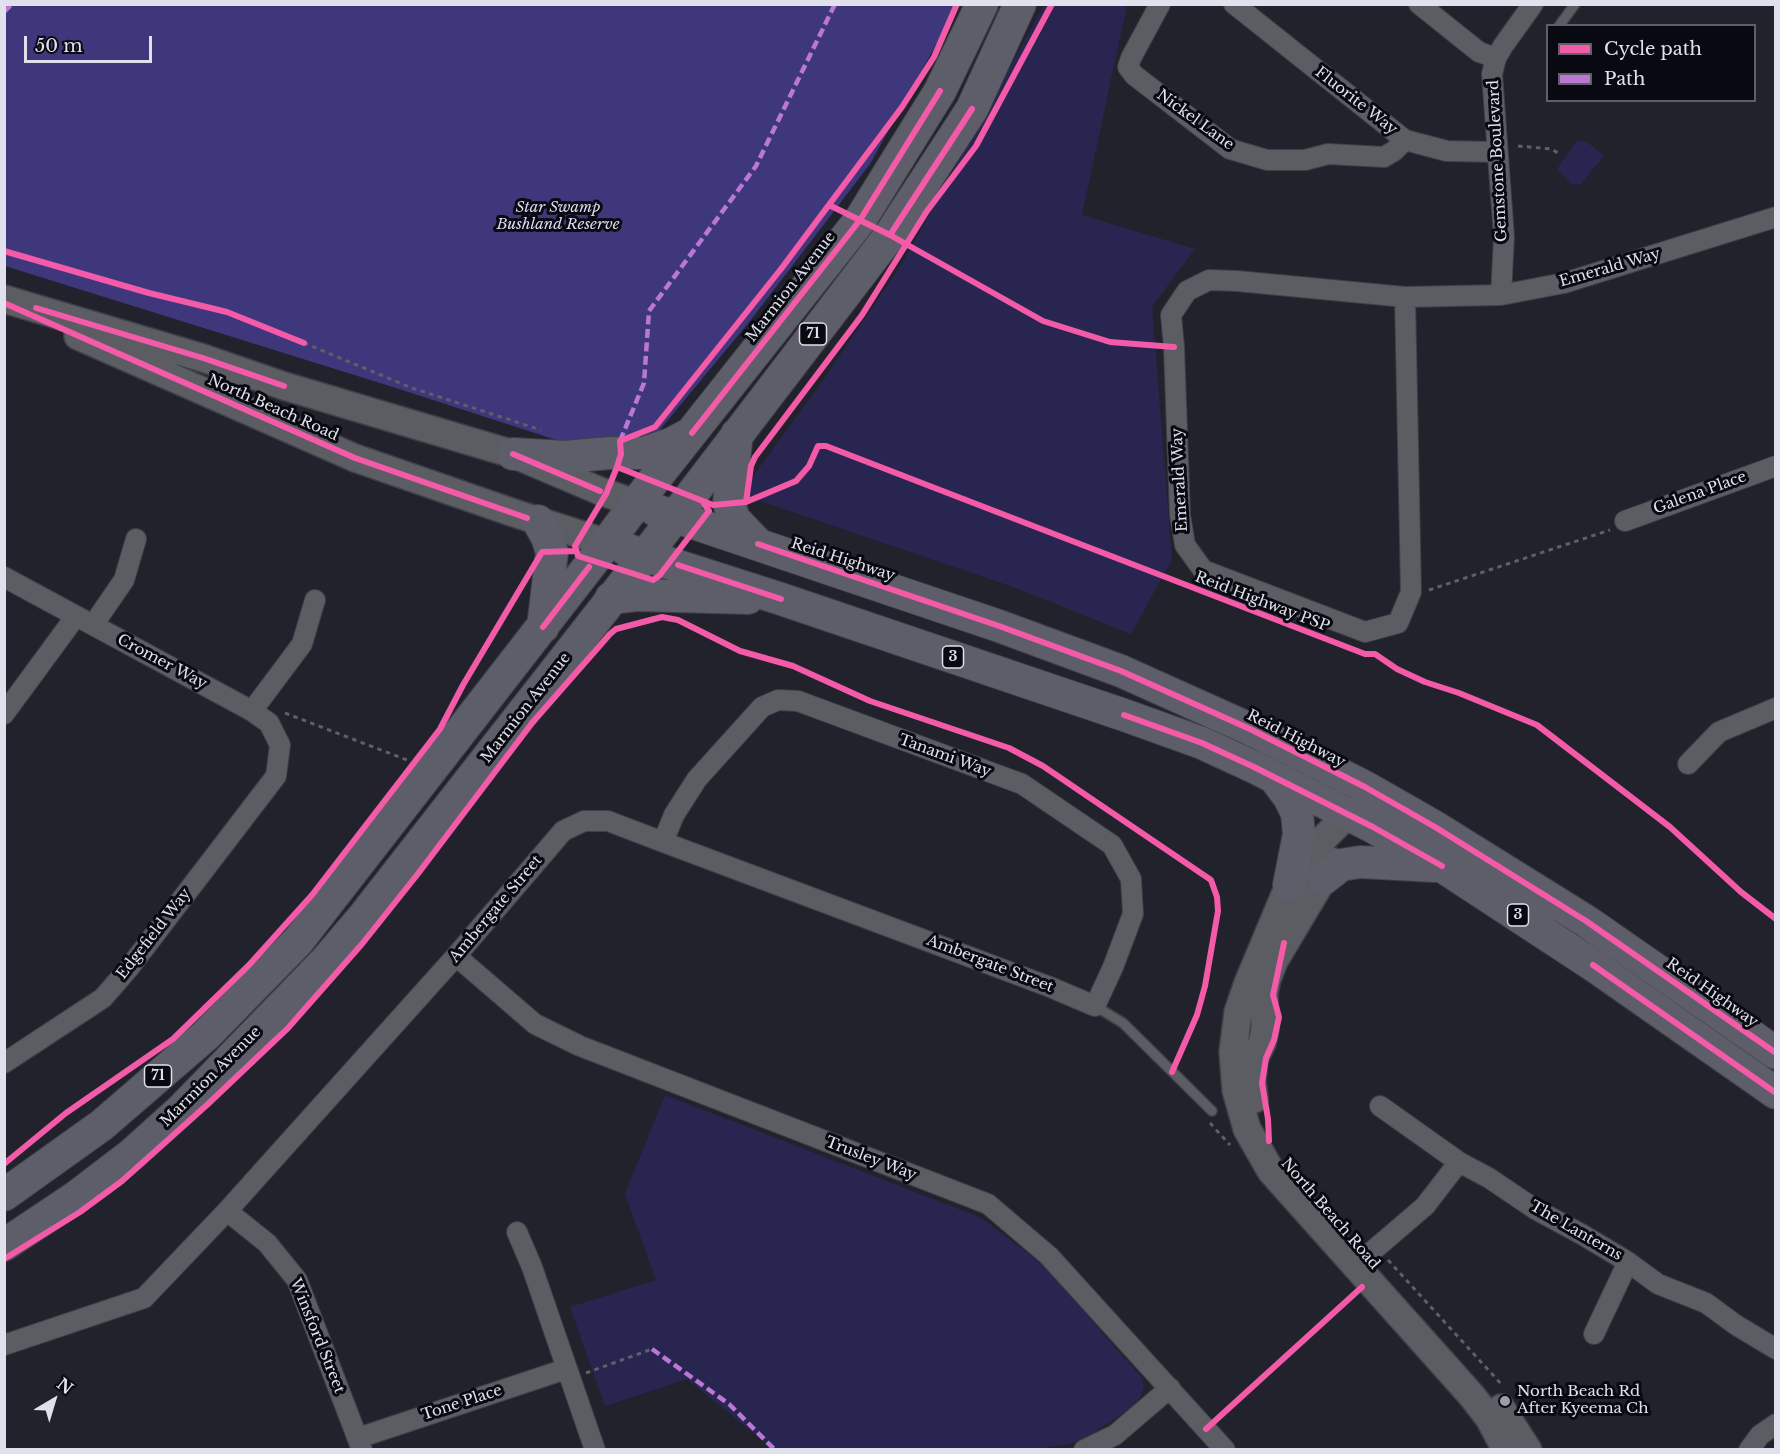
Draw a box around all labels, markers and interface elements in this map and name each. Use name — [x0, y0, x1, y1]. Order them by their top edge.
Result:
scale bar — [27, 24, 154, 62]
legend — [1546, 24, 1756, 102]
text: 50 m — [35, 35, 83, 57]
text: Cycle path — [1604, 38, 1702, 60]
street label: Fluorite Way — [1311, 63, 1401, 139]
text: Path — [1604, 68, 1645, 90]
street label: Gemstone Boulevard — [1485, 79, 1511, 243]
street label: Nickel Lane — [1153, 86, 1237, 154]
park label: Star Swamp Bushland Reserve — [497, 199, 619, 234]
street label: Marmion Avenue — [742, 228, 840, 346]
street label: Emerald Way — [1557, 245, 1663, 291]
road number: 71 — [800, 323, 826, 345]
street label: North Beach Road — [205, 371, 341, 445]
street label: Emerald Way — [1168, 427, 1192, 533]
street label: Galena Place — [1651, 468, 1749, 518]
street label: Reid Highway — [789, 535, 897, 585]
street label: Reid Highway PSP — [1192, 568, 1332, 636]
street label: Cromer Way — [114, 631, 210, 693]
road number: 3 — [942, 646, 964, 668]
street label: Marmion Avenue — [477, 649, 575, 767]
street label: Reid Highway — [1244, 706, 1348, 772]
street label: Tanami Way — [896, 731, 994, 781]
street label: Ambergate Street — [446, 852, 546, 966]
street label: Edgefield Way — [113, 885, 195, 983]
road number: 3 — [1508, 904, 1528, 926]
street label: Ambergate Street — [924, 932, 1056, 996]
street label: Reid Highway — [1663, 955, 1761, 1031]
street label: Marmion Avenue — [157, 1023, 265, 1131]
road number: 71 — [144, 1065, 172, 1087]
street label: Trusley Way — [823, 1133, 919, 1185]
street label: North Beach Road — [1277, 1155, 1383, 1273]
street label: The Lanterns — [1527, 1197, 1625, 1265]
street label: Winsford Street — [286, 1276, 348, 1396]
north arrow — [24, 1370, 84, 1430]
text: N — [53, 1373, 77, 1398]
street label: Tone Place — [419, 1382, 505, 1424]
place label: North Beach Rd After Kyeema Ch — [1517, 1383, 1648, 1418]
marker: North Beach Rd After Kyeema Ch — [1498, 1394, 1512, 1408]

